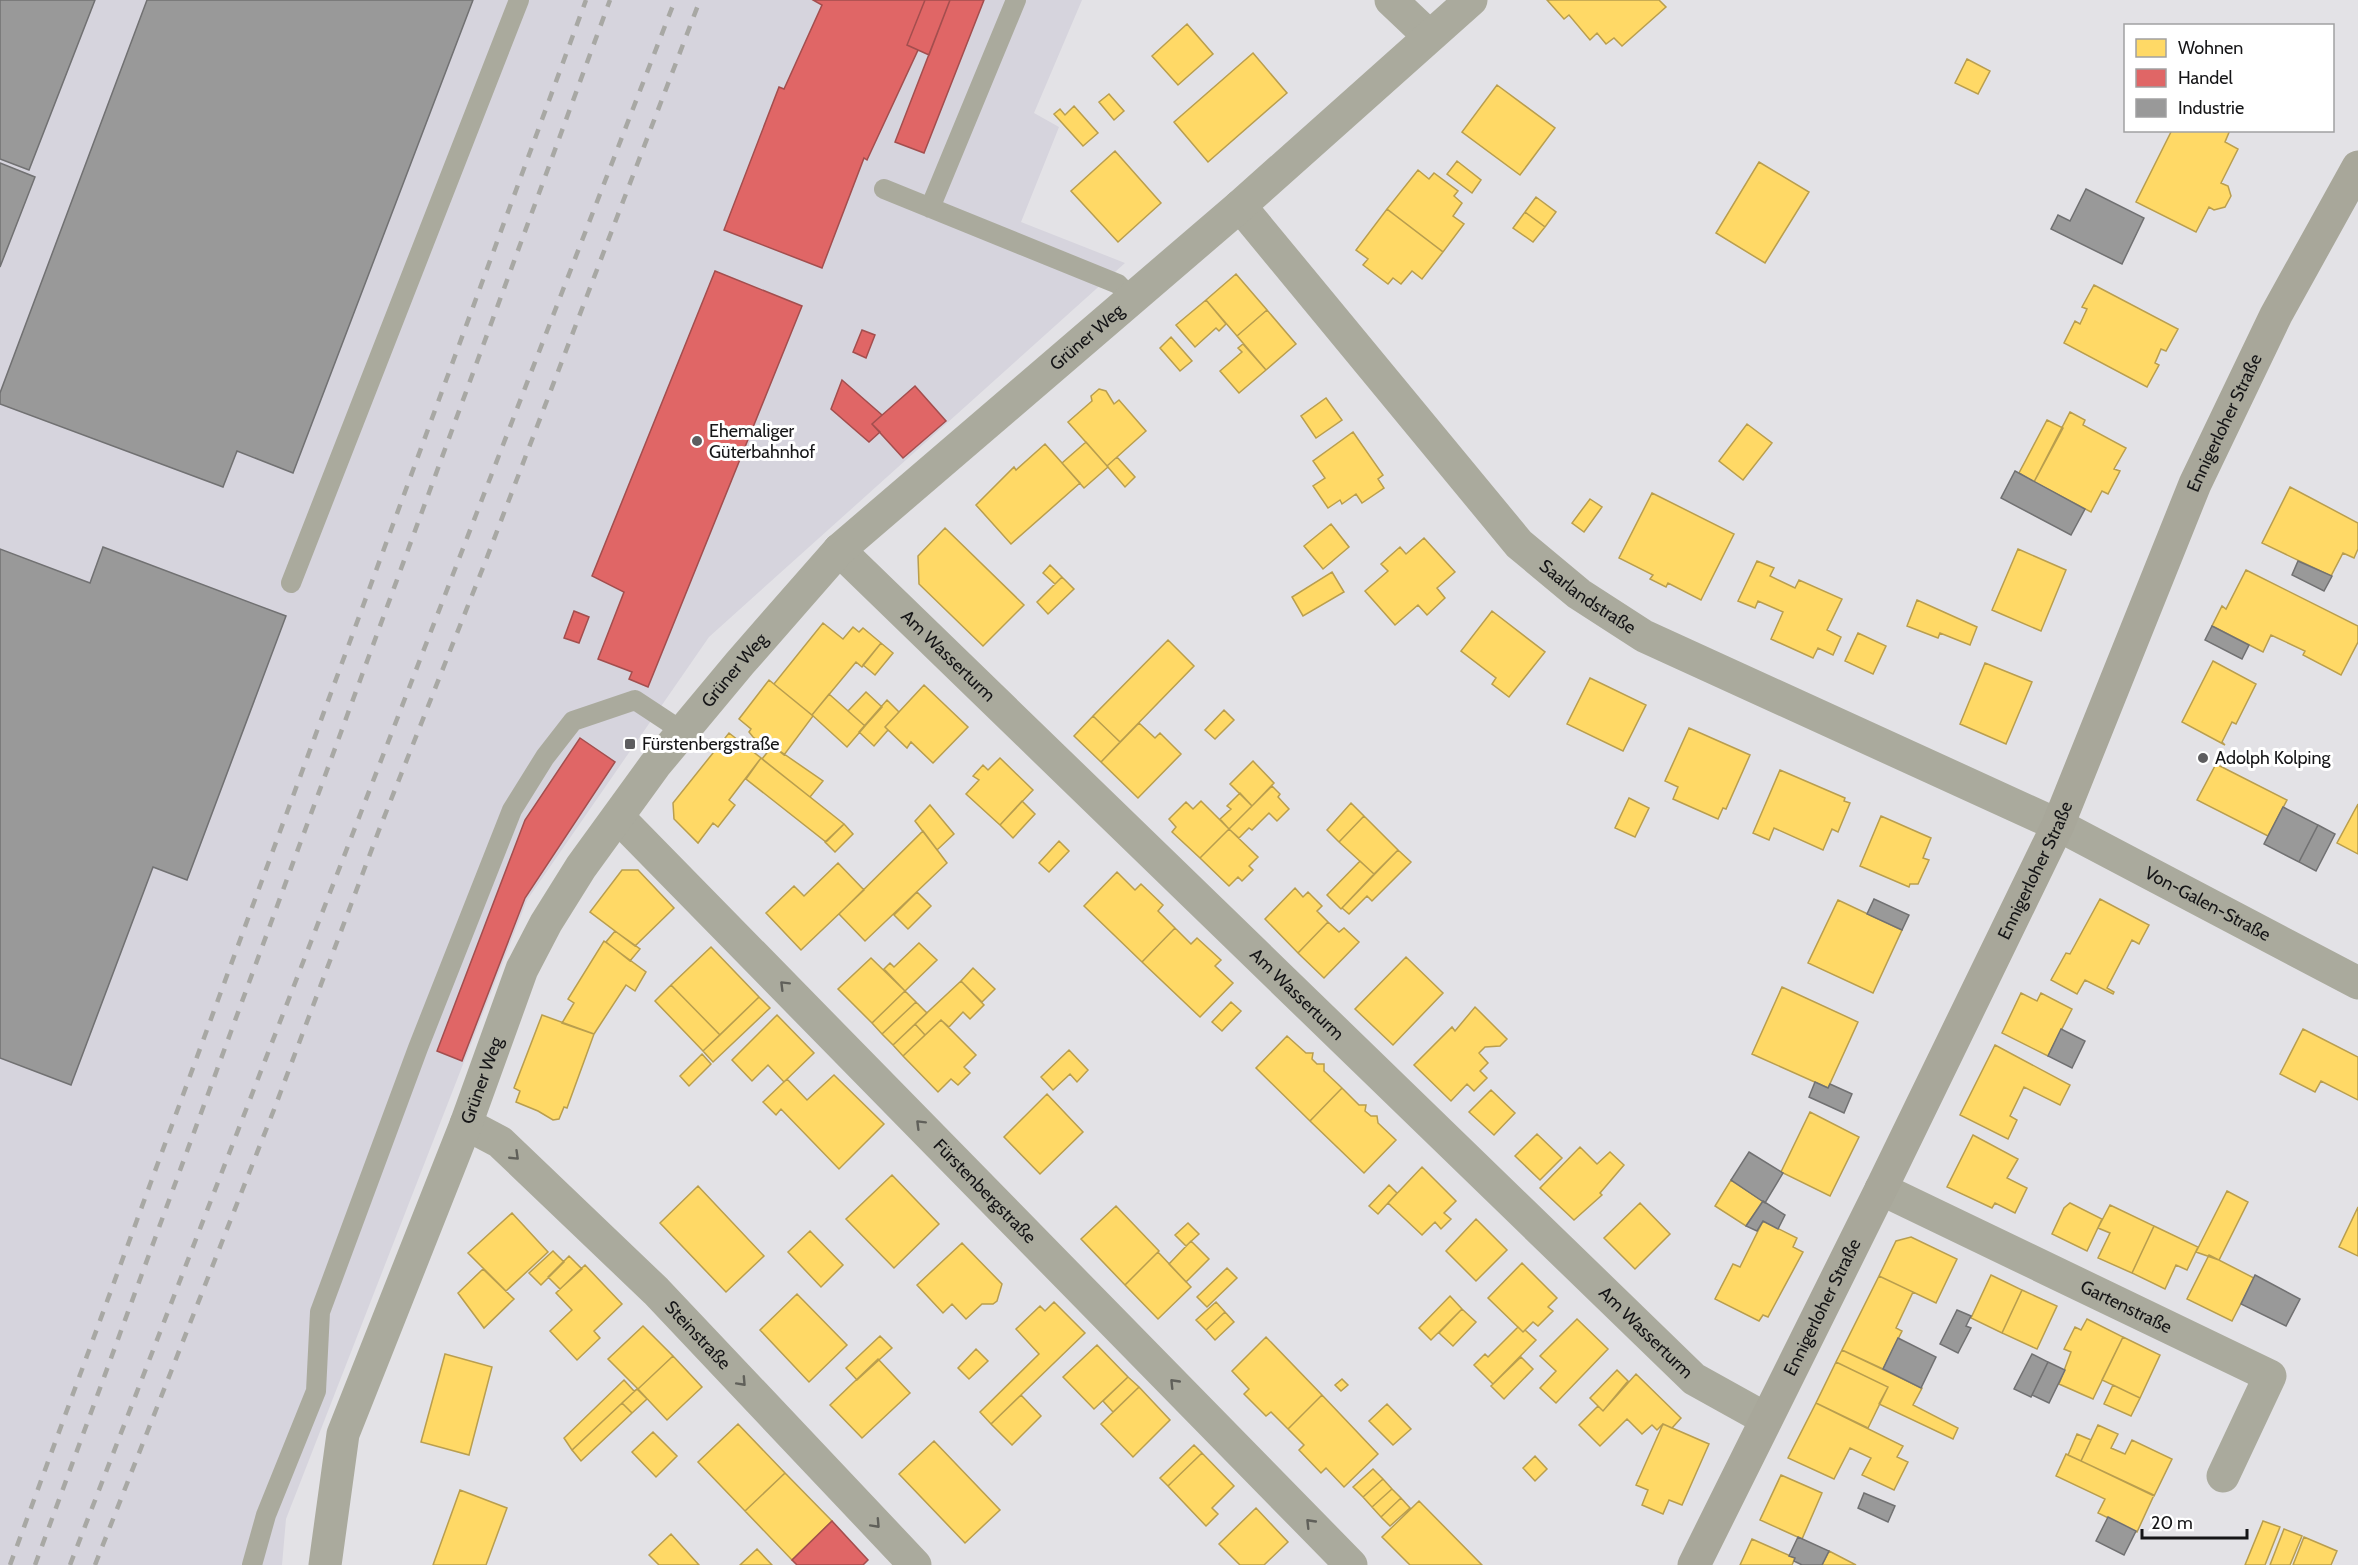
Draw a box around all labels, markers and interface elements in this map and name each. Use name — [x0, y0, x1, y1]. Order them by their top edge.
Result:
legend — [2124, 24, 2334, 132]
text: Wohnen — [2178, 37, 2243, 59]
text: Handel — [2178, 67, 2233, 89]
text: Industrie — [2178, 97, 2244, 119]
street label: Grüner Weg — [1045, 299, 1129, 375]
street label: Ennigerloher Straße — [2182, 350, 2267, 495]
place label: Ehemaliger Güterbahnhof — [709, 420, 815, 463]
marker: Ehemaliger Güterbahnhof — [690, 434, 704, 448]
street label: Saarlandstraße — [1535, 555, 1640, 639]
street label: Am Wasserturm — [896, 605, 1000, 706]
street label: Grüner Weg — [697, 628, 773, 712]
place label: Fürstenbergstraße — [642, 733, 780, 755]
marker: Fürstenbergstraße — [623, 737, 637, 751]
place label: Adolph Kolping — [2215, 747, 2331, 769]
marker: Adolph Kolping — [2196, 751, 2210, 765]
street label: Ennigerloher Straße — [1993, 798, 2077, 943]
street label: Von-Galen-Straße — [2141, 862, 2274, 946]
street label: Am Wasserturm — [1245, 943, 1349, 1045]
one-way arrow — [780, 981, 791, 992]
street label: Grüner Weg — [456, 1033, 508, 1127]
one-way arrow — [917, 1120, 928, 1131]
street label: Fürstenbergstraße — [929, 1134, 1041, 1248]
one-way arrow — [507, 1148, 518, 1159]
street label: Ennigerloher Straße — [1779, 1235, 1866, 1379]
street label: Gartenstraße — [2077, 1275, 2176, 1338]
street label: Am Wasserturm — [1594, 1282, 1698, 1383]
street label: Steinstraße — [660, 1296, 736, 1374]
one-way arrow — [735, 1374, 746, 1385]
one-way arrow — [1171, 1380, 1182, 1391]
scale bar — [2142, 1502, 2247, 1540]
text: 20 m — [2151, 1512, 2193, 1534]
one-way arrow — [869, 1517, 880, 1527]
one-way arrow — [1306, 1519, 1317, 1530]

